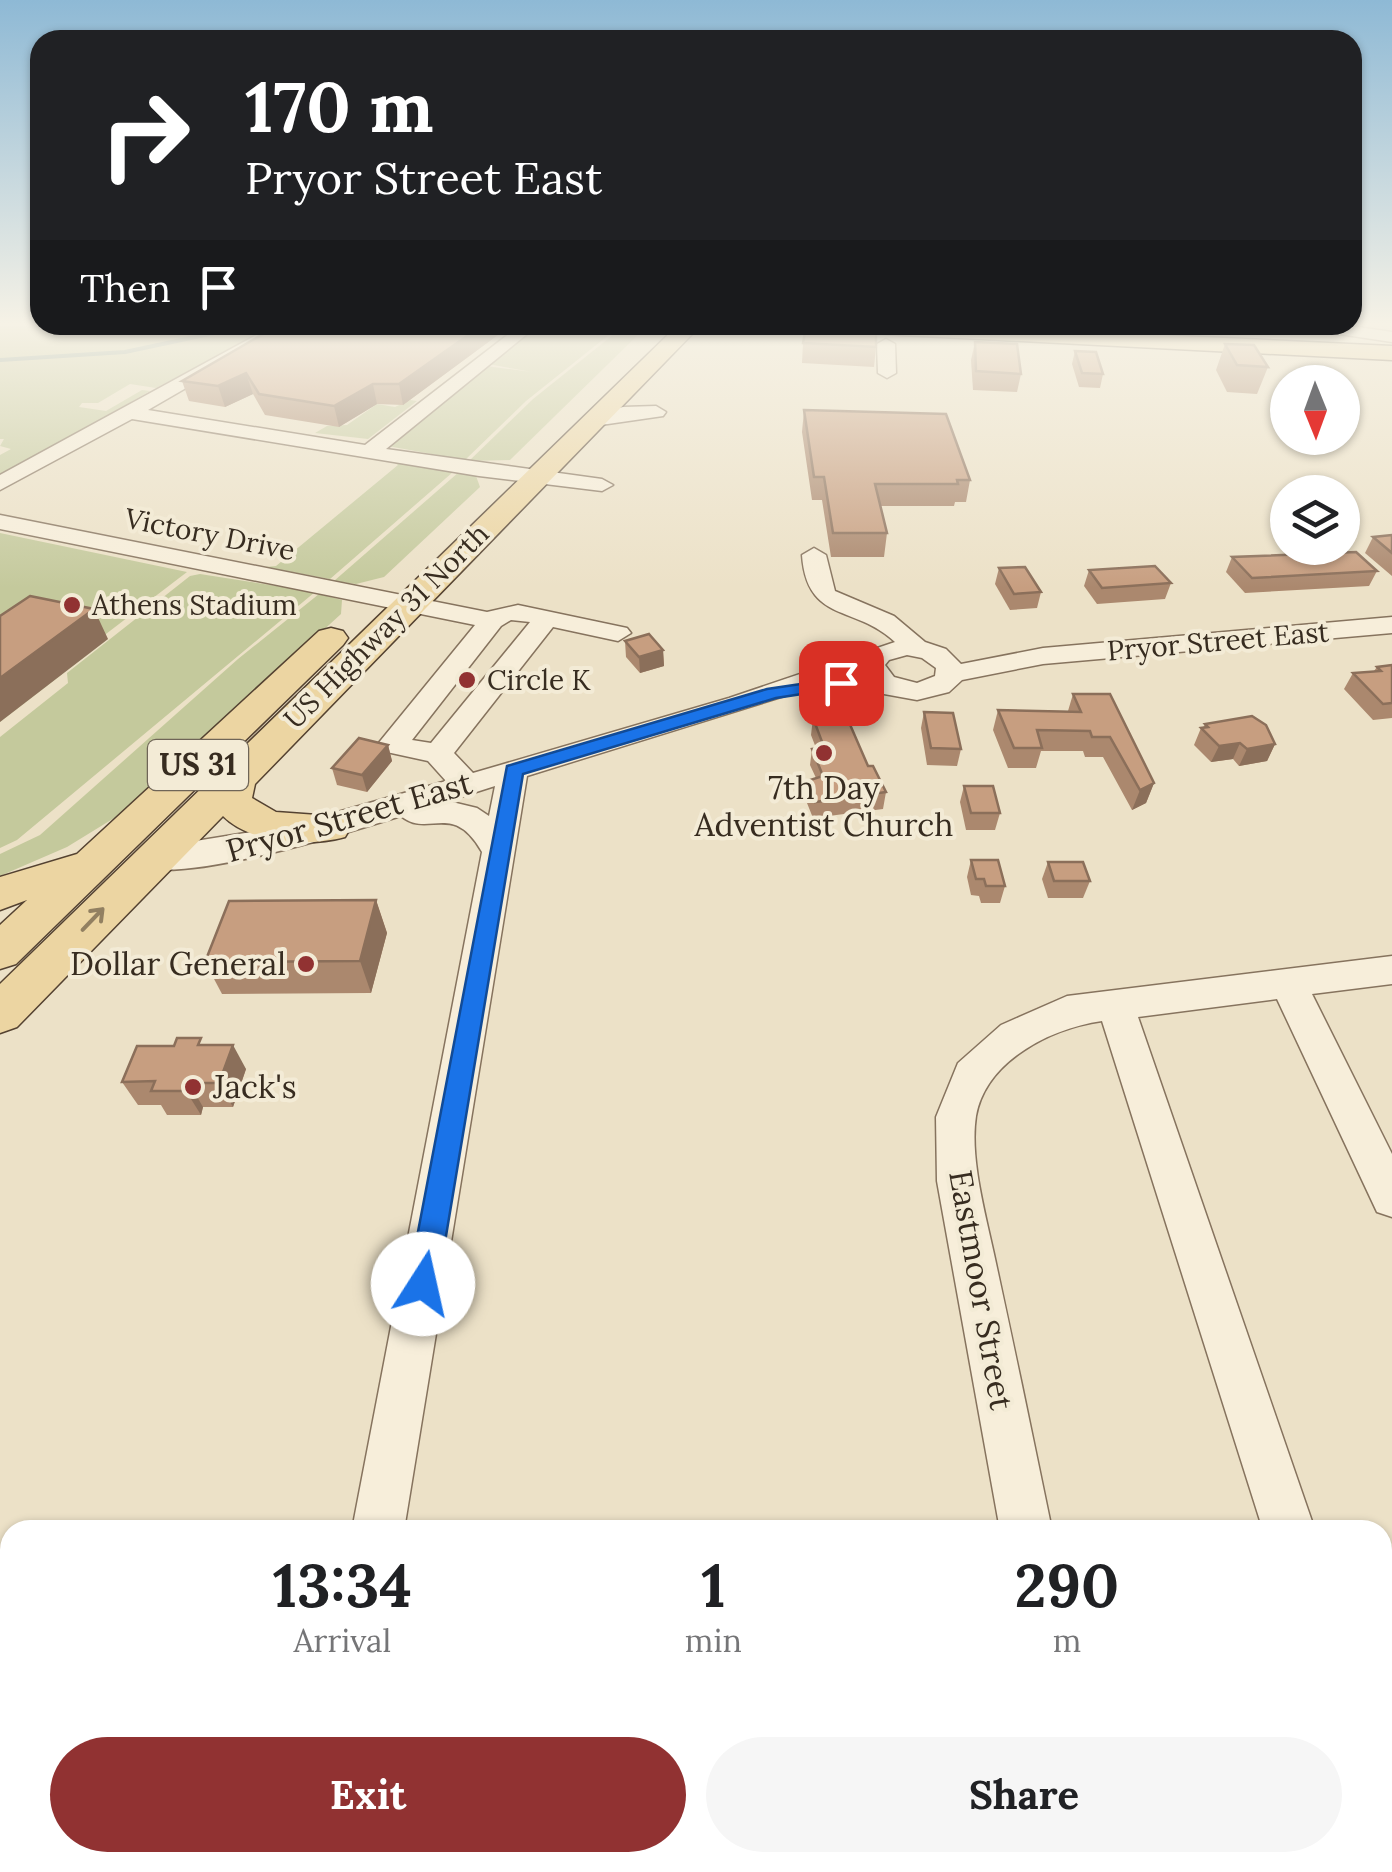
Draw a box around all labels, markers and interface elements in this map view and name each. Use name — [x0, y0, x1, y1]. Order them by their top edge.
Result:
text: 170 m — [245, 62, 434, 151]
icon: right — [80, 70, 210, 200]
text: Pryor Street East — [245, 149, 602, 206]
icon: arrive — [191, 260, 246, 315]
text: Then — [80, 264, 171, 312]
north arrow — [1270, 365, 1360, 455]
map controls — [1270, 365, 1360, 565]
button: layers — [1270, 475, 1360, 565]
street label: Victory Drive — [121, 500, 298, 568]
street label: US Highway 31 North — [276, 516, 496, 736]
place label: Athens Stadium — [91, 587, 297, 623]
marker: Athens Stadium — [61, 594, 83, 616]
street label: Pryor Street East — [1106, 613, 1330, 669]
pin — [799, 641, 884, 726]
icon: arrive — [814, 656, 869, 711]
place label: Circle K — [487, 662, 591, 698]
marker: Circle K — [456, 669, 478, 691]
road number: US 31 — [148, 740, 248, 790]
marker: 7th Day Adventist Church — [813, 742, 835, 764]
street label: Pryor Street East — [221, 762, 477, 871]
place label: 7th Day Adventist Church — [694, 767, 953, 845]
one-way arrow — [80, 908, 104, 932]
place label: Dollar General — [70, 943, 286, 984]
marker: Dollar General — [295, 953, 317, 975]
place label: Jack's — [212, 1066, 297, 1107]
marker: Jack's — [182, 1076, 204, 1098]
street label: Eastmoor Street — [940, 1167, 1023, 1414]
position arrow — [371, 1232, 475, 1336]
text: 13:34 — [273, 1547, 412, 1623]
text: 1 — [701, 1547, 726, 1623]
text: 290 — [1015, 1547, 1119, 1623]
text: Arrival — [294, 1620, 391, 1661]
text: min — [685, 1620, 742, 1661]
text: m — [1053, 1620, 1081, 1661]
button: Exit — [50, 1737, 686, 1852]
button: Share — [706, 1737, 1342, 1852]

